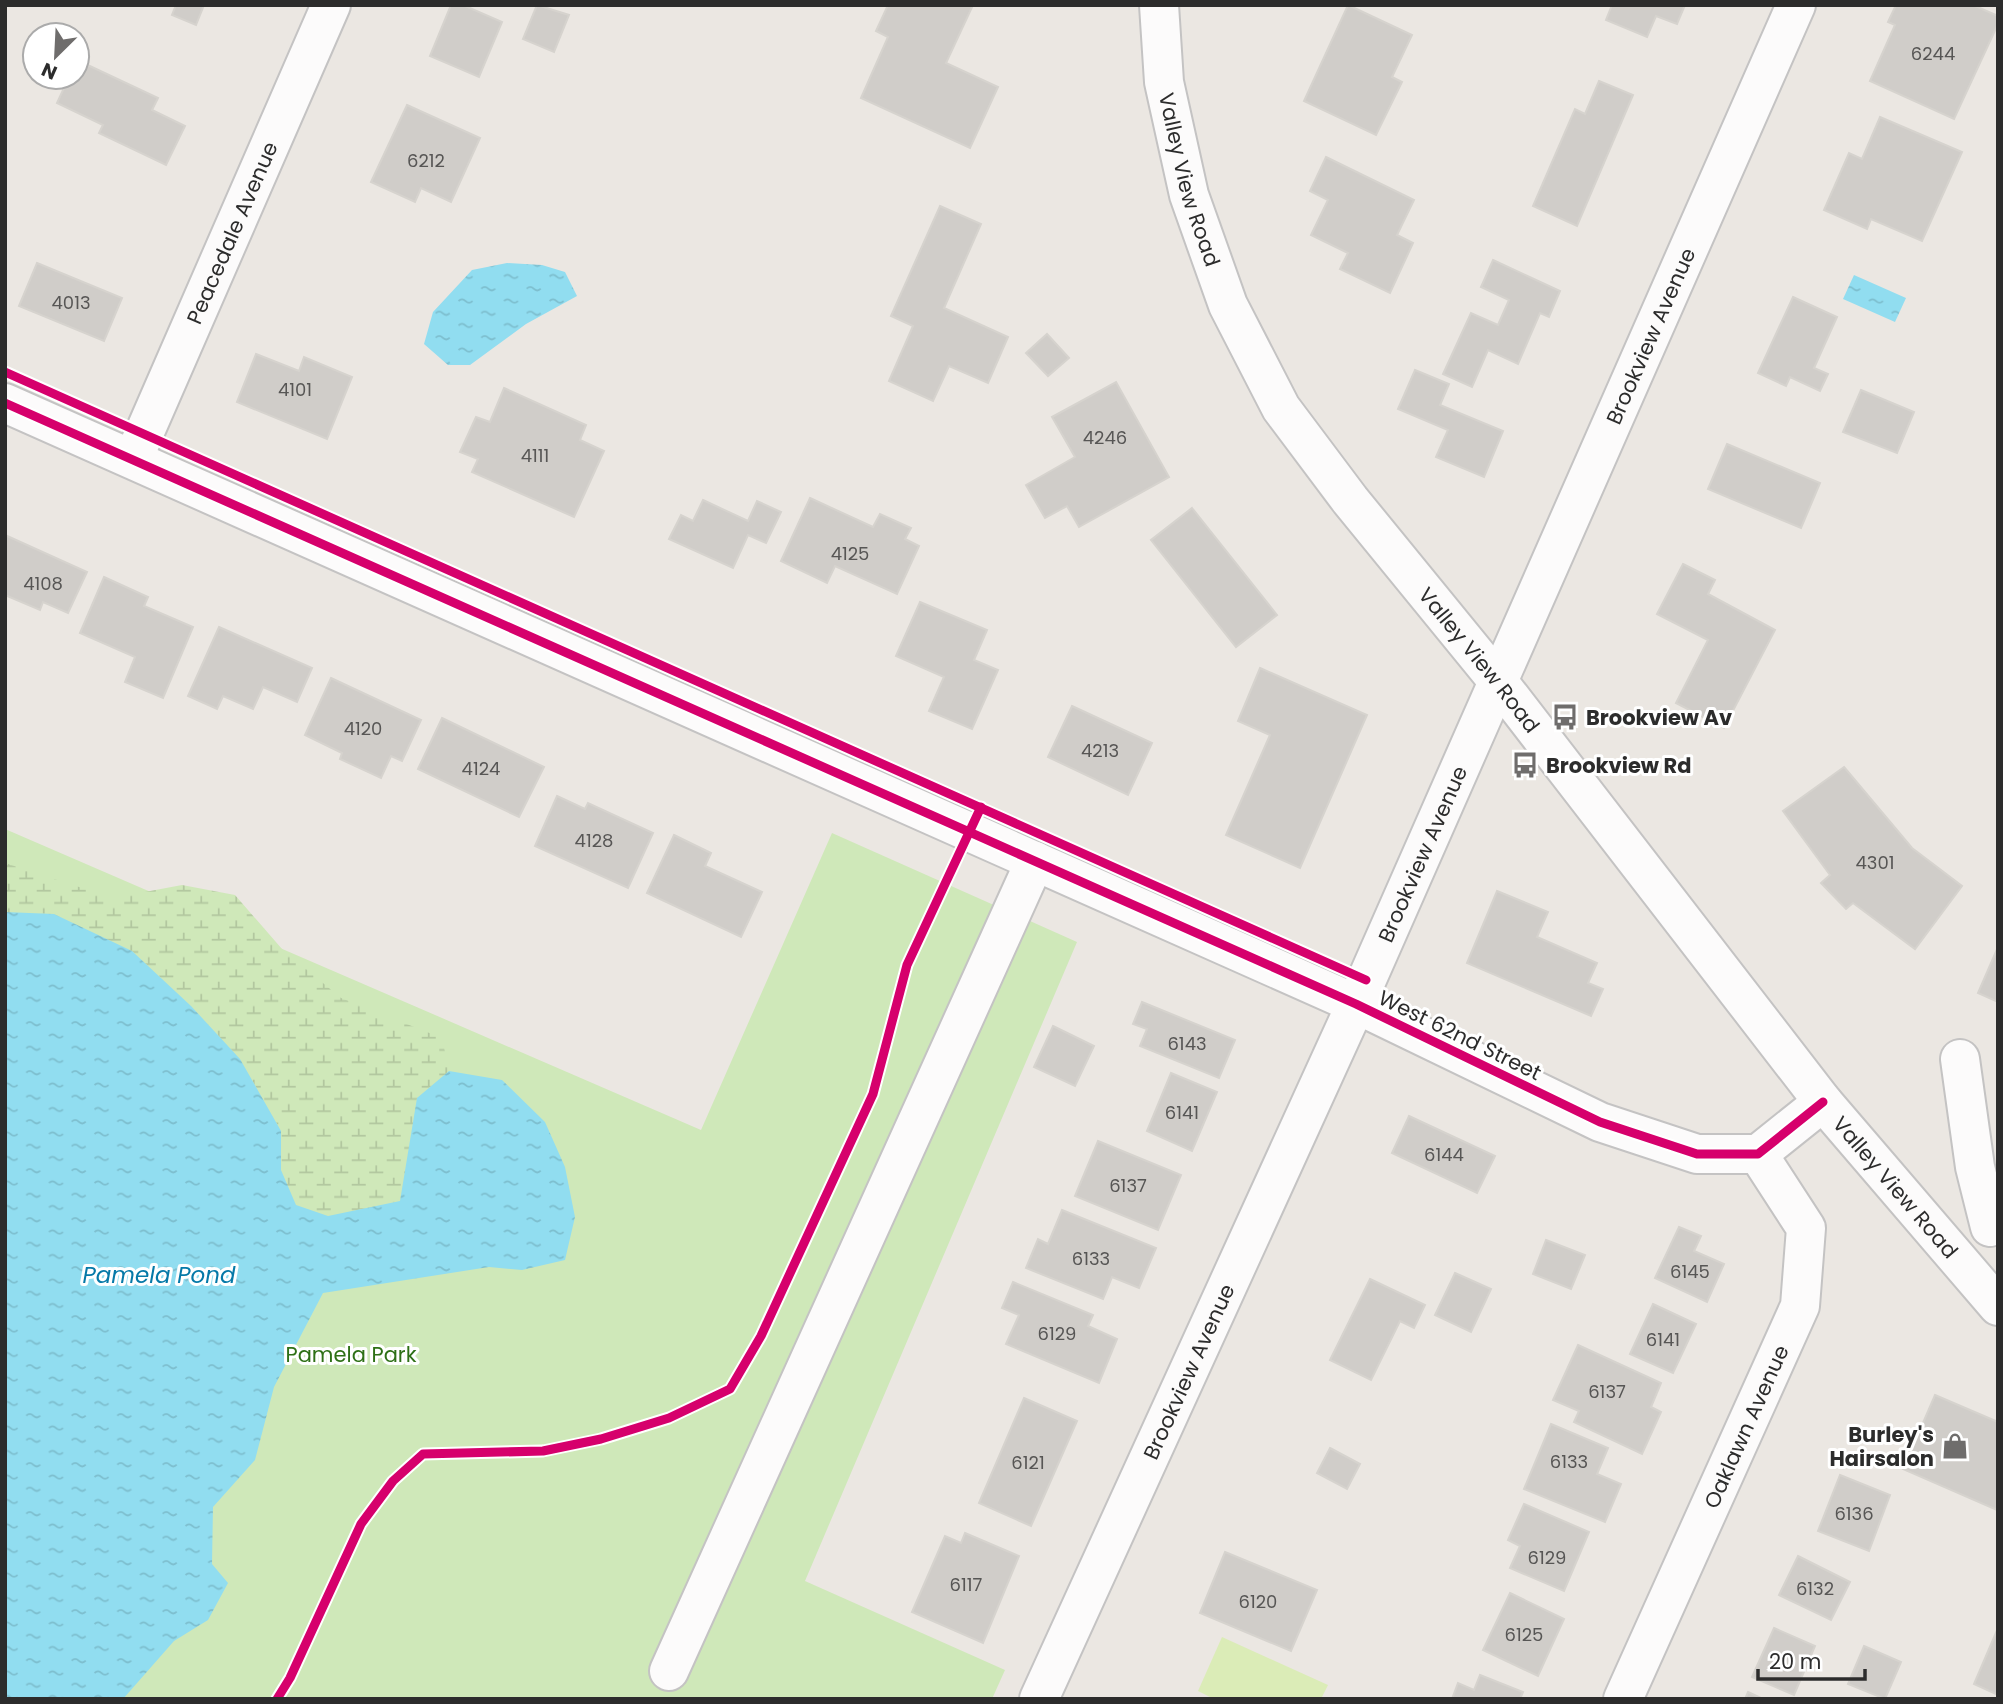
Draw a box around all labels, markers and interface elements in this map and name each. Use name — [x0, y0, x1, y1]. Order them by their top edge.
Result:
north arrow — [21, 21, 91, 91]
house number: 6244 — [1911, 41, 1955, 66]
text: N — [37, 56, 61, 86]
street label: Valley View Road — [1152, 90, 1228, 270]
street label: Peacedale Avenue — [179, 137, 284, 328]
house number: 6212 — [407, 148, 445, 173]
street label: Brookview Avenue — [1599, 243, 1702, 429]
house number: 4013 — [52, 290, 91, 315]
house number: 4101 — [278, 377, 312, 402]
house number: 4246 — [1083, 425, 1127, 450]
house number: 4111 — [521, 443, 549, 468]
house number: 4125 — [831, 541, 869, 566]
house number: 4108 — [23, 571, 63, 596]
street label: Valley View Road — [1412, 581, 1547, 738]
bus stop icon: Brookview Av — [1550, 702, 1580, 732]
place label: Brookview Av — [1586, 703, 1732, 732]
house number: 4120 — [344, 716, 382, 741]
house number: 4213 — [1081, 738, 1119, 763]
bus stop icon: Brookview Rd — [1510, 750, 1540, 780]
place label: Brookview Rd — [1546, 751, 1691, 780]
house number: 4124 — [462, 756, 500, 781]
street label: Brookview Avenue — [1371, 761, 1474, 947]
house number: 4128 — [575, 828, 613, 853]
house number: 4301 — [1856, 850, 1895, 875]
street label: West 62nd Street — [1374, 983, 1546, 1087]
house number: 6143 — [1167, 1031, 1207, 1056]
house number: 6141 — [1165, 1100, 1199, 1125]
street label: Valley View Road — [1827, 1110, 1965, 1264]
house number: 6144 — [1424, 1142, 1464, 1167]
house number: 6137 — [1109, 1173, 1147, 1198]
house number: 6133 — [1072, 1246, 1110, 1271]
water label: Pamela Pond — [82, 1259, 236, 1291]
house number: 6145 — [1670, 1259, 1710, 1284]
street label: Brookview Avenue — [1136, 1279, 1241, 1464]
house number: 6129 — [1038, 1321, 1076, 1346]
house number: 6141 — [1646, 1327, 1680, 1352]
park label: Pamela Park — [286, 1340, 417, 1369]
street label: Oaklawn Avenue — [1696, 1340, 1795, 1513]
house number: 6137 — [1588, 1379, 1626, 1404]
place label: Burley's Hairsalon — [1830, 1420, 1934, 1473]
shop icon: Burley's Hairsalon — [1940, 1431, 1970, 1461]
house number: 6133 — [1550, 1449, 1588, 1474]
house number: 6121 — [1011, 1450, 1045, 1475]
house number: 6136 — [1834, 1501, 1874, 1526]
house number: 6129 — [1528, 1545, 1566, 1570]
house number: 6117 — [950, 1572, 983, 1597]
house number: 6132 — [1796, 1576, 1834, 1601]
house number: 6120 — [1239, 1589, 1277, 1614]
house number: 6125 — [1505, 1622, 1543, 1647]
scale bar — [1758, 1638, 1865, 1682]
text: 20 m — [1769, 1647, 1822, 1676]

